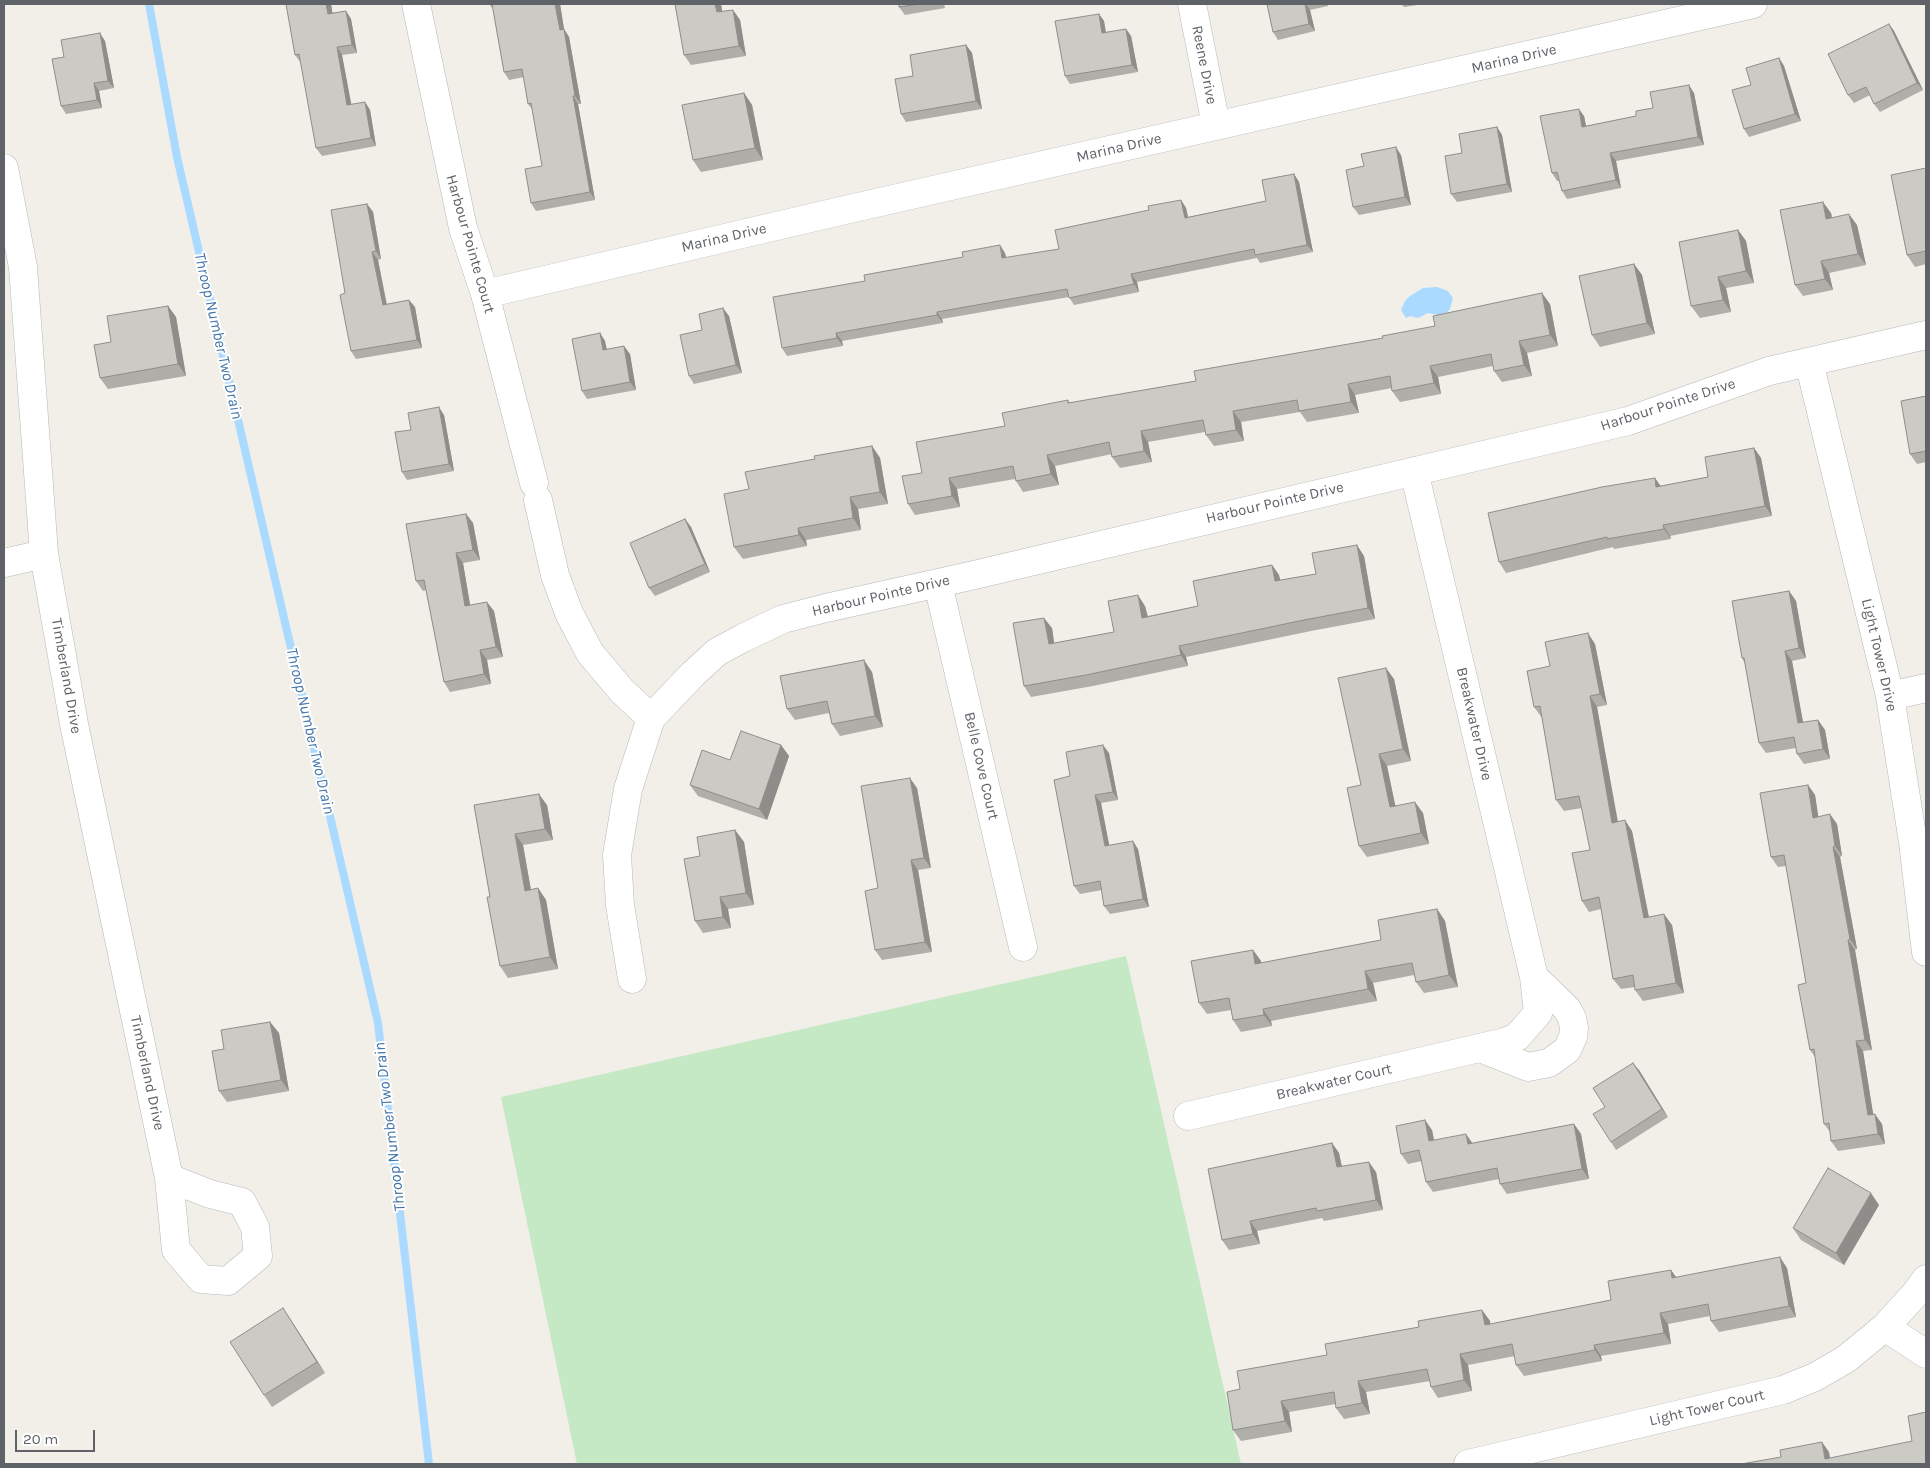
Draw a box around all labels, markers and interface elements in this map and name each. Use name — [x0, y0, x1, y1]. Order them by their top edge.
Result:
street label: Reene Drive — [1188, 24, 1220, 106]
street label: Marina Drive — [1470, 40, 1558, 78]
street label: Marina Drive — [1075, 129, 1163, 167]
street label: Harbour Pointe Court — [442, 173, 498, 315]
street label: Marina Drive — [680, 219, 768, 257]
water label: Throop Number Two Drain — [189, 251, 247, 421]
street label: Harbour Pointe Drive — [1598, 375, 1738, 435]
street label: Harbour Pointe Drive — [1204, 478, 1346, 528]
street label: Harbour Pointe Drive — [810, 571, 952, 621]
street label: Light Tower Drive — [1857, 597, 1901, 713]
street label: Timberland Drive — [47, 617, 85, 735]
water label: Throop Number Two Drain — [281, 646, 339, 816]
street label: Breakwater Drive — [1452, 666, 1496, 782]
street label: Belle Cove Court — [960, 710, 1002, 822]
street label: Timberland Drive — [126, 1014, 168, 1132]
water label: Throop Number Two Drain — [370, 1041, 410, 1213]
street label: Breakwater Court — [1274, 1060, 1394, 1104]
street label: Light Tower Court — [1648, 1386, 1766, 1430]
scale bar — [18, 1420, 98, 1452]
text: 20 m — [23, 1430, 58, 1448]

